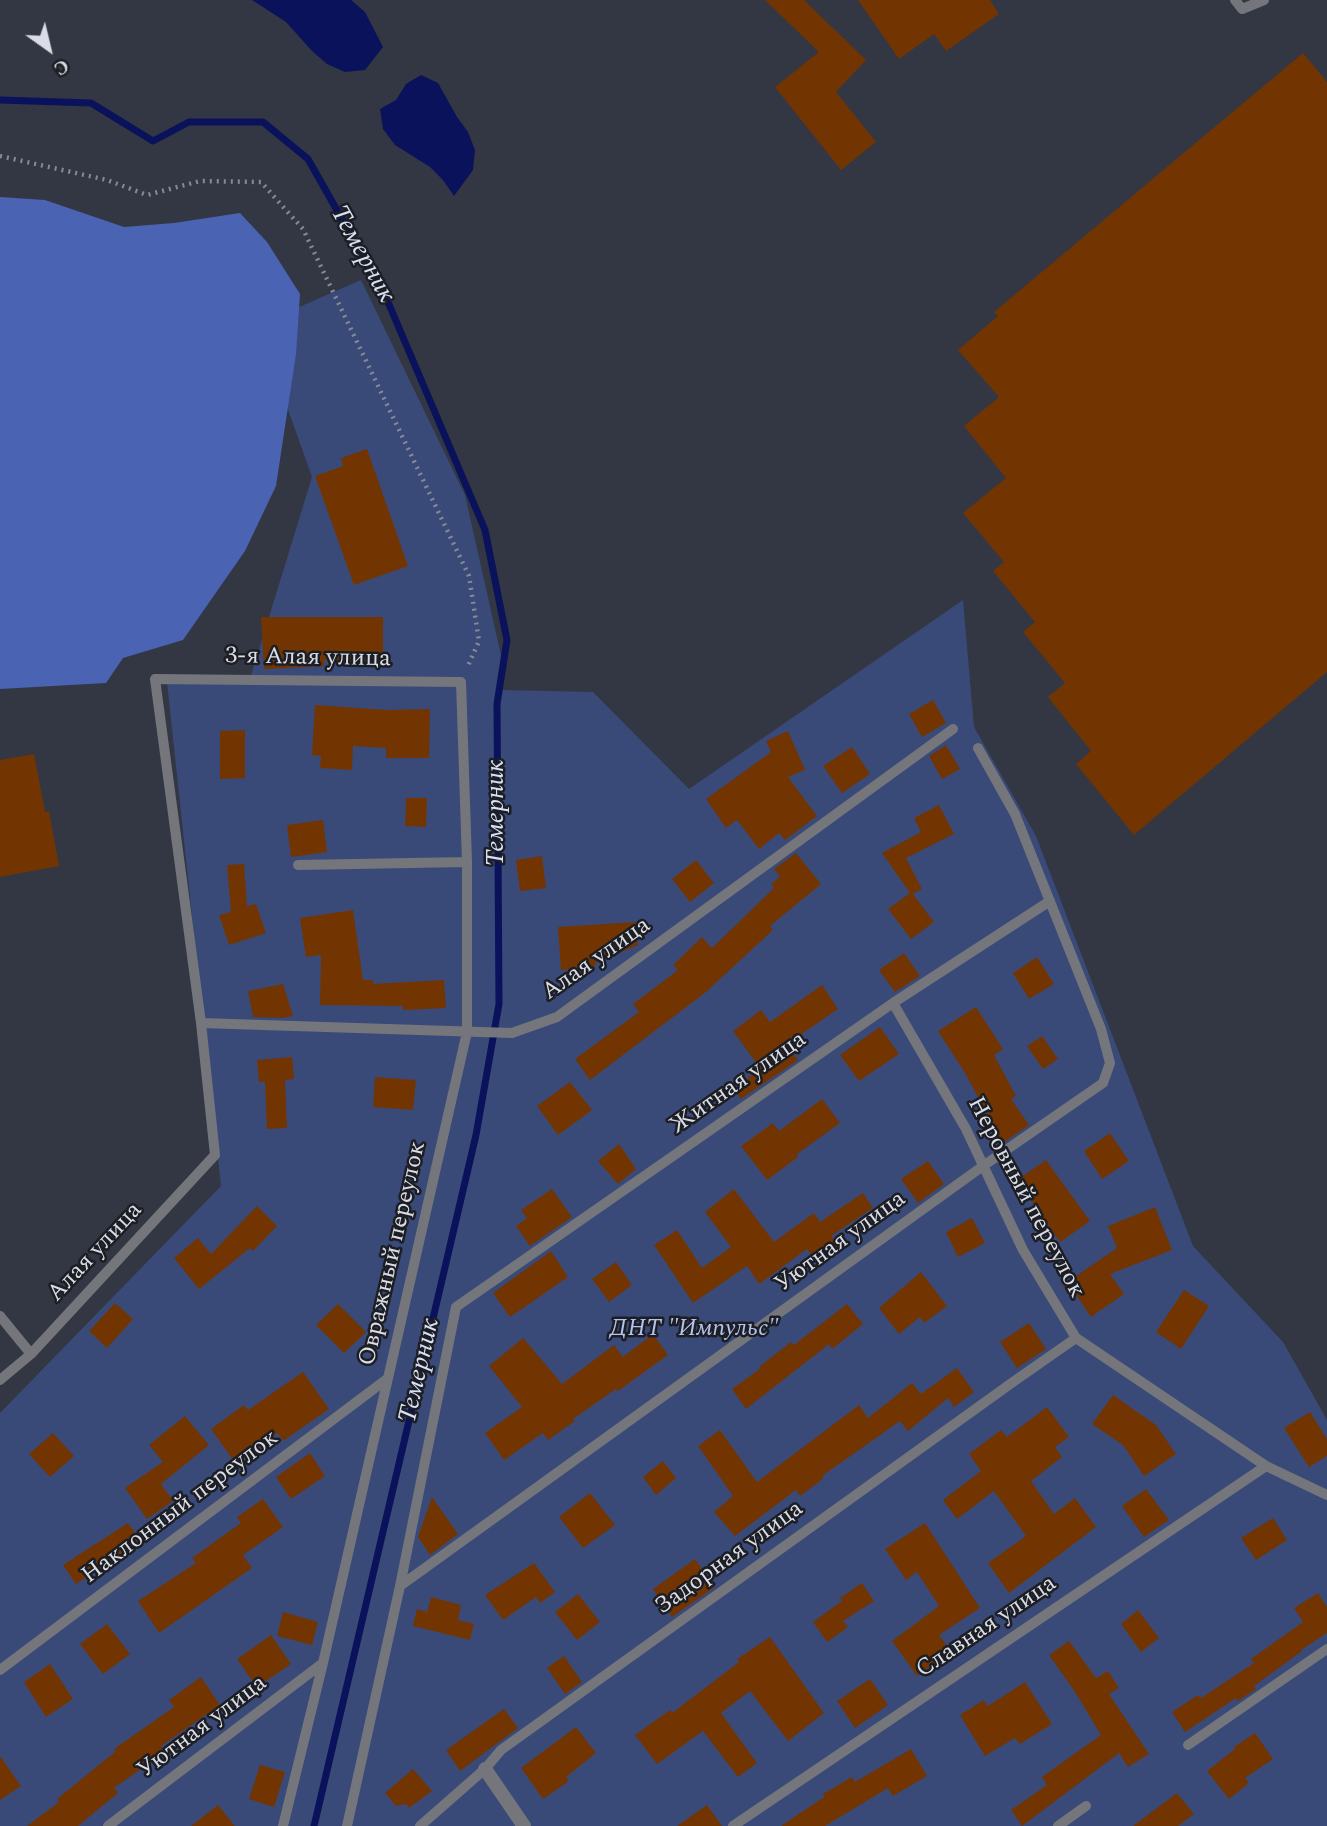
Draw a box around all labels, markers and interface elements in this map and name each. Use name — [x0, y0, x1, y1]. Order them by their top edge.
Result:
north arrow — [14, 14, 84, 84]
text: С — [47, 51, 75, 83]
water label: Темерник — [321, 201, 401, 309]
street label: 3-я Алая улица — [225, 643, 391, 675]
water label: Темерник — [482, 760, 514, 866]
street label: Алая улица — [537, 912, 657, 1008]
street label: Житная улица — [665, 1026, 813, 1142]
street label: Неровный переулок — [960, 1092, 1090, 1304]
street label: Овражный переулок — [354, 1139, 434, 1369]
street label: Уютная улица — [770, 1186, 912, 1300]
street label: Алая улица — [43, 1197, 149, 1309]
water label: Темерник — [394, 1315, 448, 1427]
park label: ДНТ "Импульс" — [609, 1316, 779, 1344]
street label: Наклонный переулок — [77, 1425, 285, 1591]
street label: Задорная улица — [650, 1496, 810, 1622]
street label: Славная улица — [911, 1570, 1063, 1686]
street label: Уютная улица — [133, 1670, 273, 1786]

